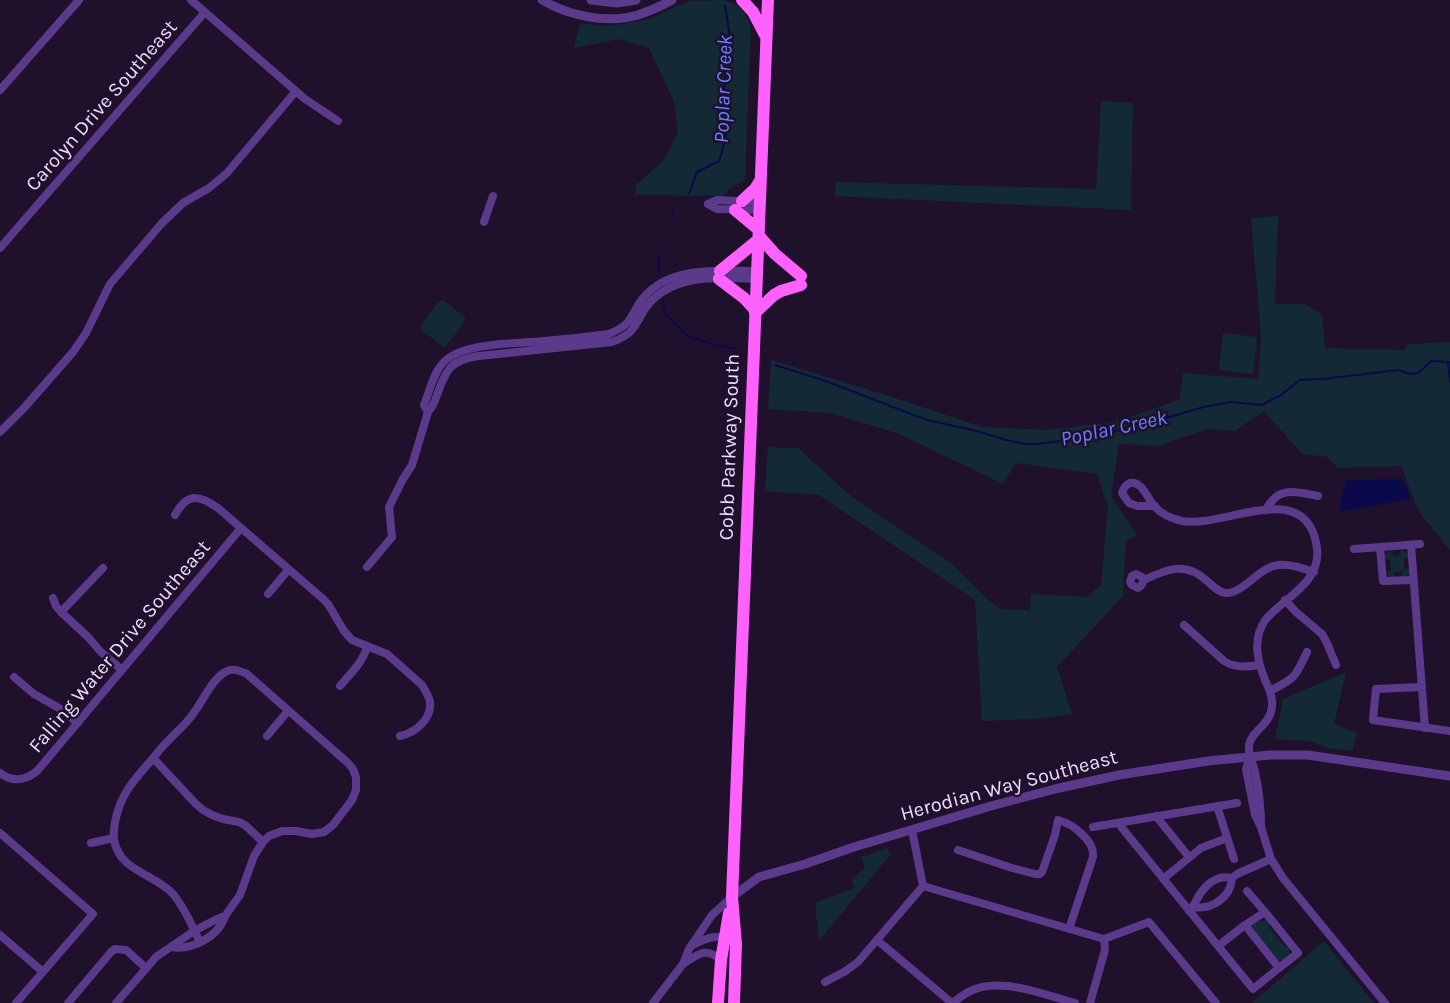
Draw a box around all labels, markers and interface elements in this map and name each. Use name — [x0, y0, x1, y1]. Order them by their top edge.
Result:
street label: Carolyn Drive Southeast — [21, 16, 183, 196]
water label: Poplar Creek — [710, 34, 738, 144]
street label: Cobb Parkway South — [715, 353, 745, 541]
water label: Poplar Creek — [1058, 405, 1170, 453]
street label: Falling Water Drive Southeast — [24, 536, 216, 758]
street label: Herodian Way Southeast — [898, 745, 1120, 827]

